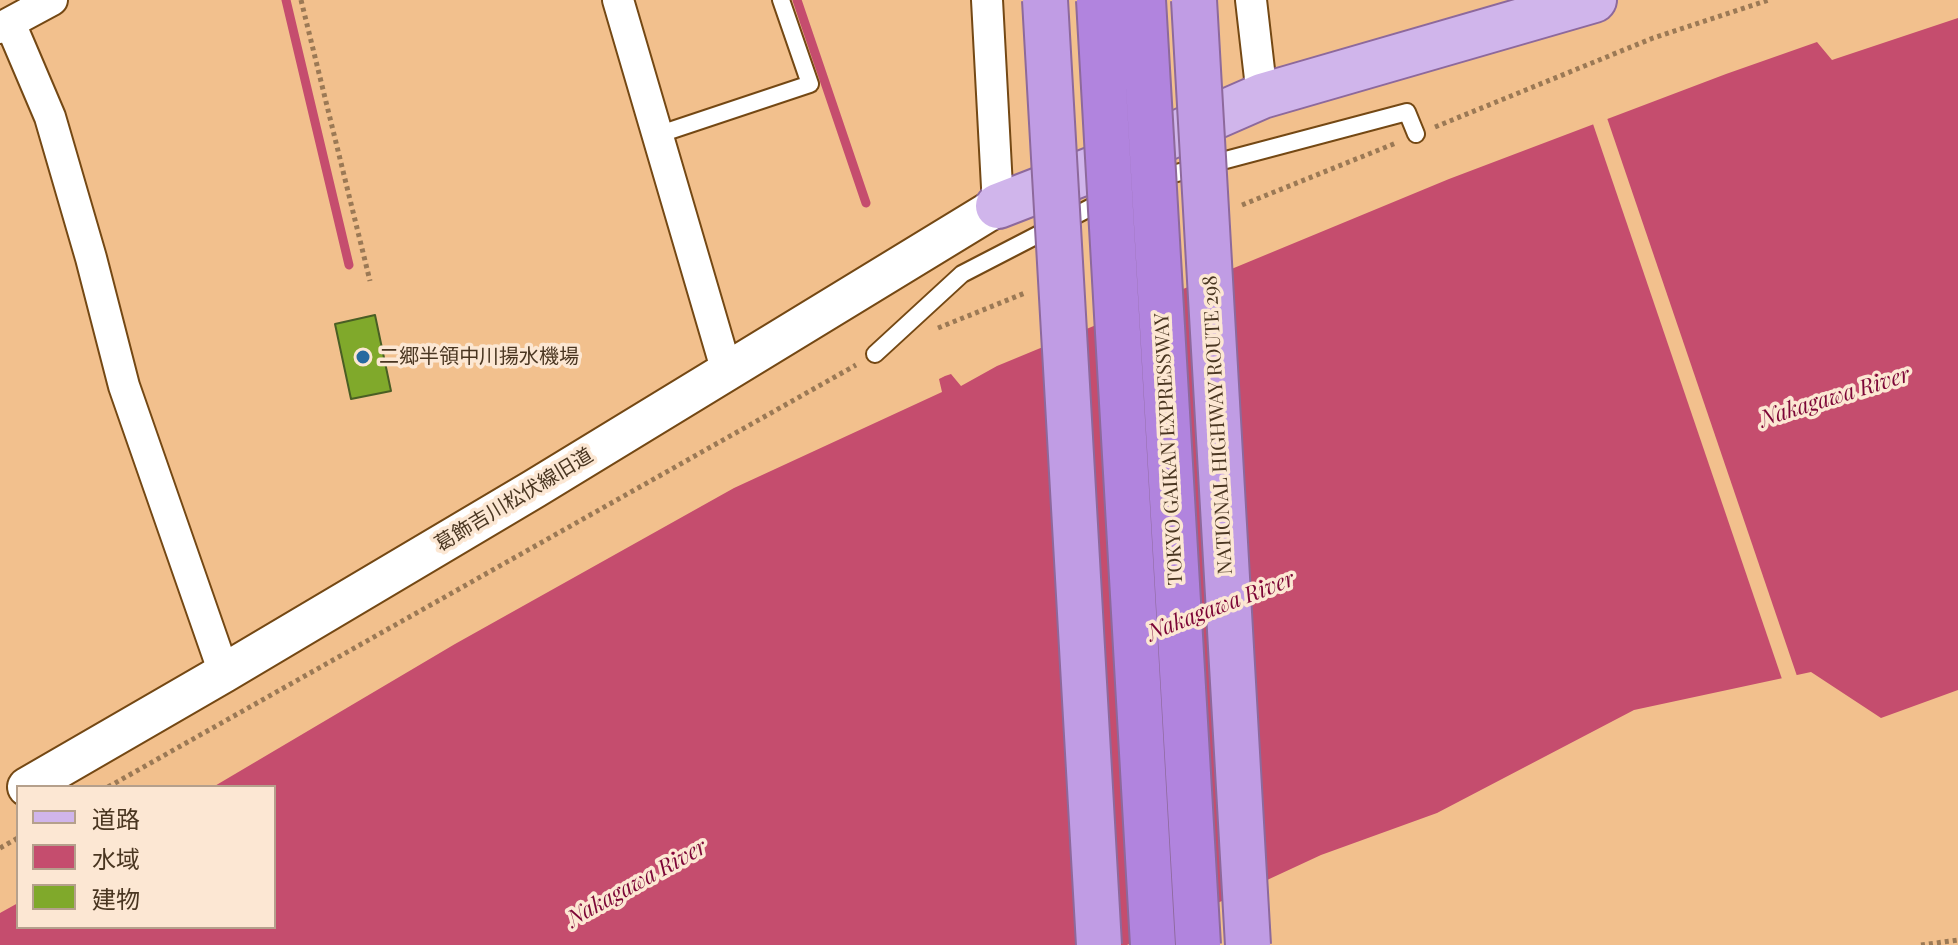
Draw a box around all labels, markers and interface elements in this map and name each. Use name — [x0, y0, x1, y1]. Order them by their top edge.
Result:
street label: NATIONAL HIGHWAY ROUTE 298 — [1198, 275, 1238, 575]
street label: TOKYO GAIKAN EXPRESSWAY — [1150, 312, 1188, 586]
place label: 二郷半領中川揚水機場 — [379, 345, 579, 369]
marker: 二郷半領中川揚水機場 — [354, 348, 372, 366]
water label: Nakagawa River — [1757, 362, 1913, 432]
street label: 葛飾吉川松伏線旧道 — [431, 443, 597, 557]
water label: Nakagawa River — [1144, 566, 1298, 646]
legend — [16, 785, 276, 929]
text: 道路 — [92, 802, 140, 834]
water label: Nakagawa River — [563, 834, 711, 932]
text: 水域 — [92, 842, 140, 874]
text: 建物 — [92, 882, 140, 914]

